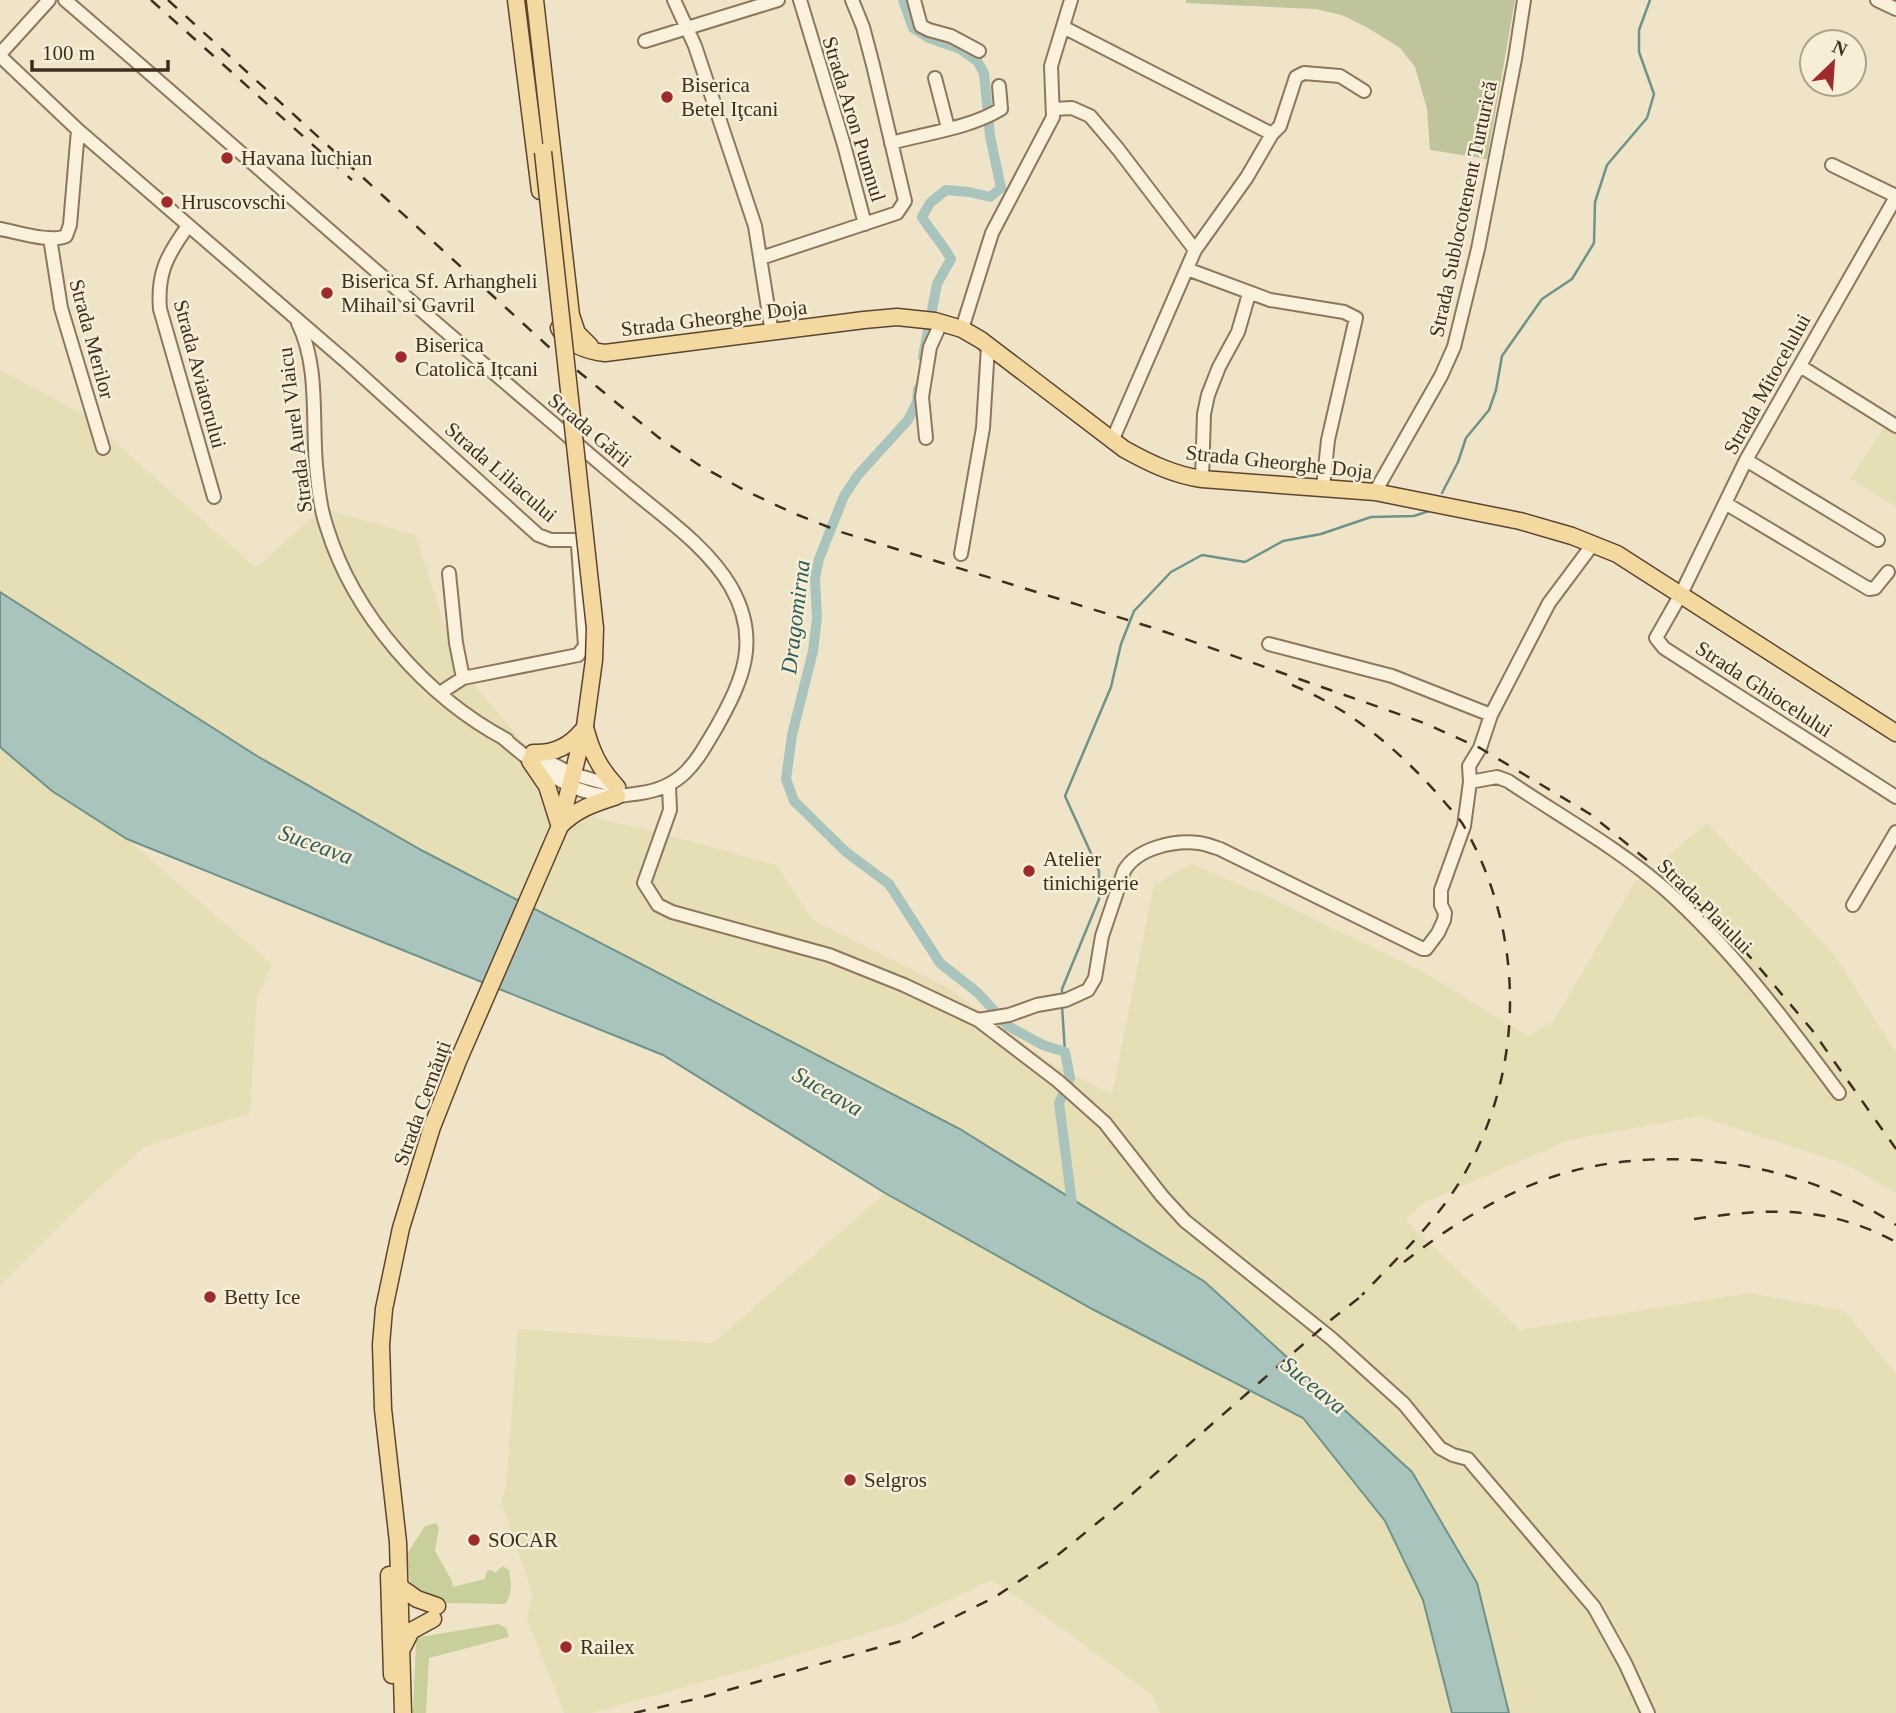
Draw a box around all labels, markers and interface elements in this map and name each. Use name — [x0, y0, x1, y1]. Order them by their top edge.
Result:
scale bar — [32, 28, 168, 72]
north arrow — [1798, 28, 1868, 98]
street label: Strada Aron Pumnul — [817, 33, 891, 205]
text: N — [1829, 36, 1851, 61]
text: 100 m — [42, 41, 95, 65]
place label: Biserica Betel Iţcani — [681, 73, 779, 121]
street label: Strada Sublocotenent Turturică — [1424, 78, 1502, 339]
marker: Biserica Betel Iţcani — [659, 89, 675, 105]
place label: Havana luchian — [241, 146, 373, 170]
marker: Havana luchian — [219, 150, 235, 166]
place label: Hruscovschi — [181, 190, 286, 214]
marker: Hruscovschi — [159, 194, 175, 210]
place label: Biserica Sf. Arhangheli Mihail si Gavril — [341, 269, 538, 317]
street label: Strada Merilor — [64, 276, 120, 402]
marker: Biserica Sf. Arhangheli Mihail si Gavril — [319, 285, 335, 301]
street label: Strada Gheorghe Doja — [620, 295, 809, 341]
street label: Strada Aviatorului — [169, 297, 231, 451]
street label: Strada Mitocelului — [1718, 309, 1816, 458]
place label: Biserica Catolică Ițcani — [415, 333, 538, 381]
street label: Strada Aurel Vlaicu — [273, 345, 317, 514]
marker: Biserica Catolică Ițcani — [393, 349, 409, 365]
street label: Strada Gării — [543, 388, 637, 472]
street label: Strada Liliacului — [440, 417, 562, 527]
street label: Strada Gheorghe Doja — [1185, 440, 1374, 484]
water label: Dragomirna — [776, 558, 815, 677]
street label: Strada Ghiocelului — [1691, 636, 1837, 742]
water label: Suceava — [276, 820, 356, 869]
place label: Atelier tinichigerie — [1043, 847, 1139, 895]
street label: Strada Plaiului — [1653, 854, 1758, 959]
marker: Atelier tinichigerie — [1021, 863, 1037, 879]
street label: Strada Cernăuți — [388, 1037, 456, 1169]
water label: Suceava — [788, 1061, 867, 1121]
place label: Betty Ice — [224, 1285, 300, 1309]
marker: Betty Ice — [202, 1289, 218, 1305]
water label: Suceava — [1276, 1352, 1351, 1419]
place label: Selgros — [864, 1468, 927, 1492]
marker: Selgros — [842, 1472, 858, 1488]
place label: SOCAR — [488, 1528, 558, 1552]
marker: SOCAR — [466, 1532, 482, 1548]
place label: Railex — [580, 1635, 635, 1659]
marker: Railex — [558, 1639, 574, 1655]

